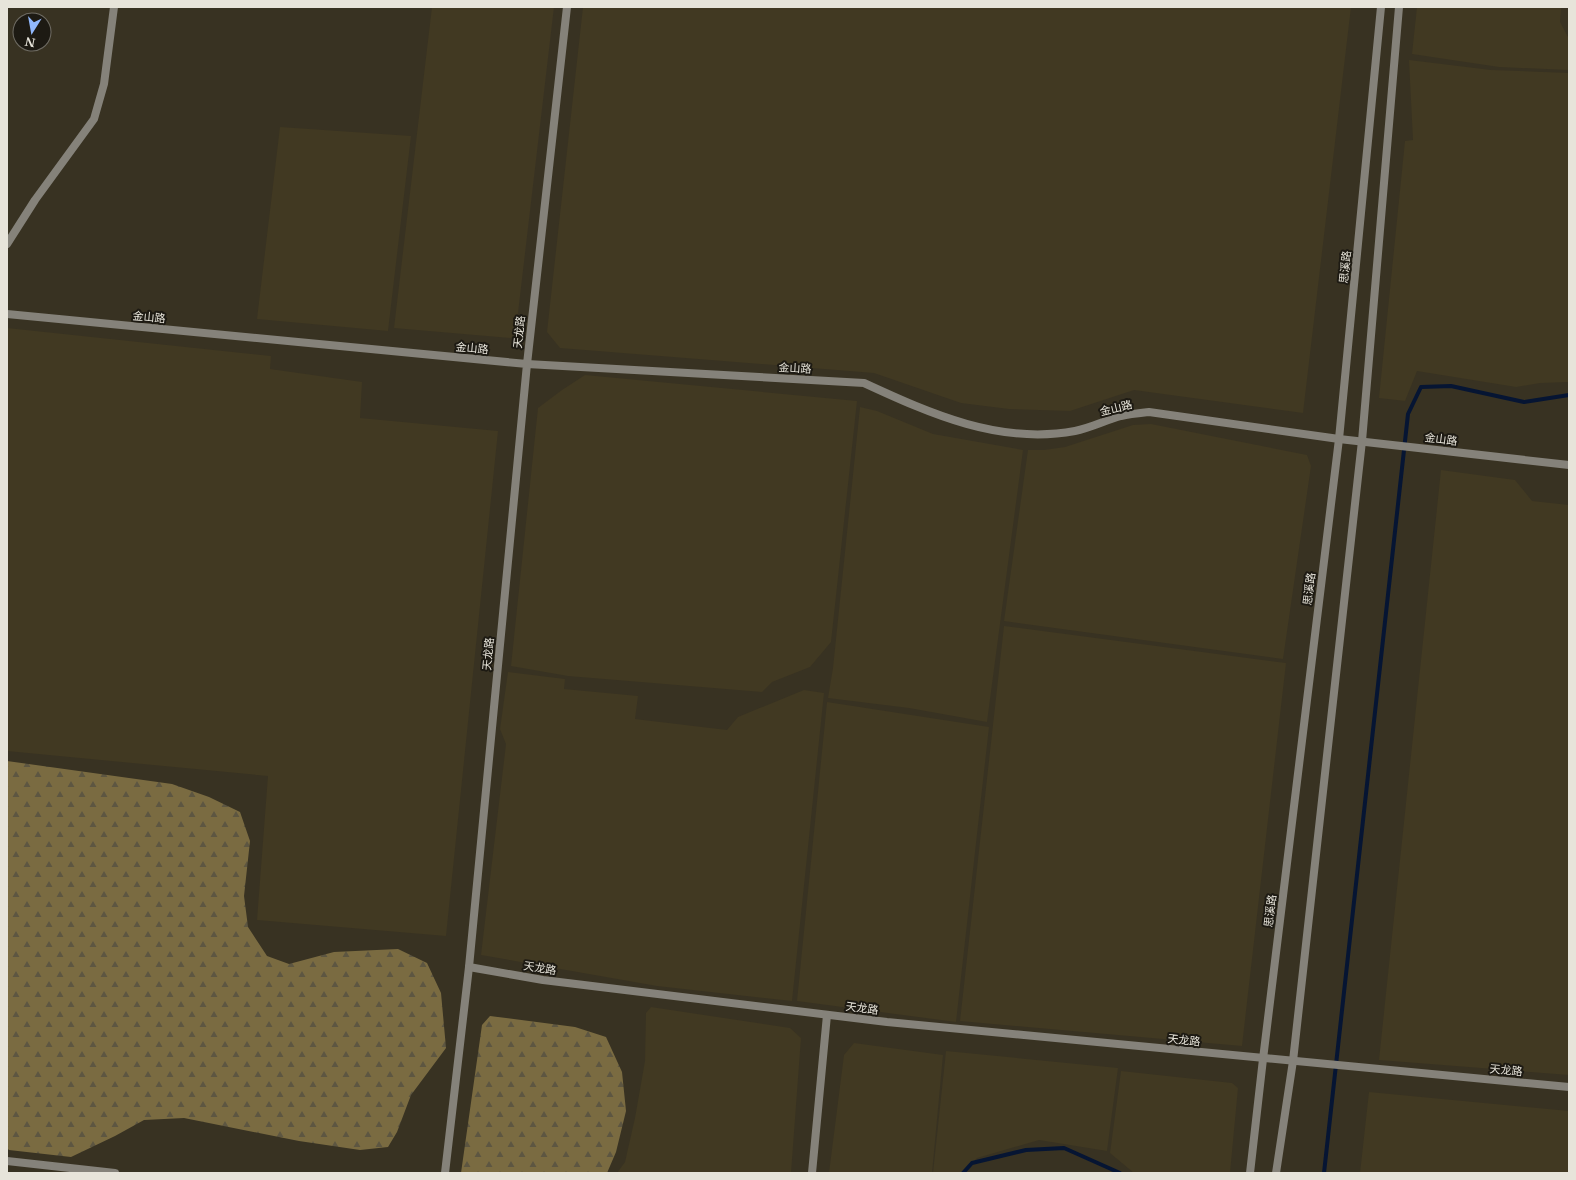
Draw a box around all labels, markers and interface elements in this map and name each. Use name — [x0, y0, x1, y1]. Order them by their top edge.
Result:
north arrow — [12, 12, 52, 52]
text: N — [23, 34, 37, 50]
street label: 思溪路 — [1336, 250, 1354, 284]
street label: 金山路 — [132, 309, 166, 325]
street label: 天龙路 — [510, 315, 528, 349]
street label: 金山路 — [455, 340, 489, 356]
street label: 金山路 — [778, 360, 812, 376]
street label: 金山路 — [1098, 397, 1134, 419]
street label: 金山路 — [1424, 430, 1458, 448]
street label: 思溪路 — [1300, 572, 1318, 606]
street label: 天龙路 — [480, 637, 496, 671]
street label: 思溪路 — [1261, 894, 1279, 928]
street label: 天龙路 — [523, 959, 557, 977]
street label: 天龙路 — [845, 999, 879, 1017]
street label: 天龙路 — [1167, 1031, 1201, 1049]
street label: 天龙路 — [1489, 1062, 1523, 1078]

